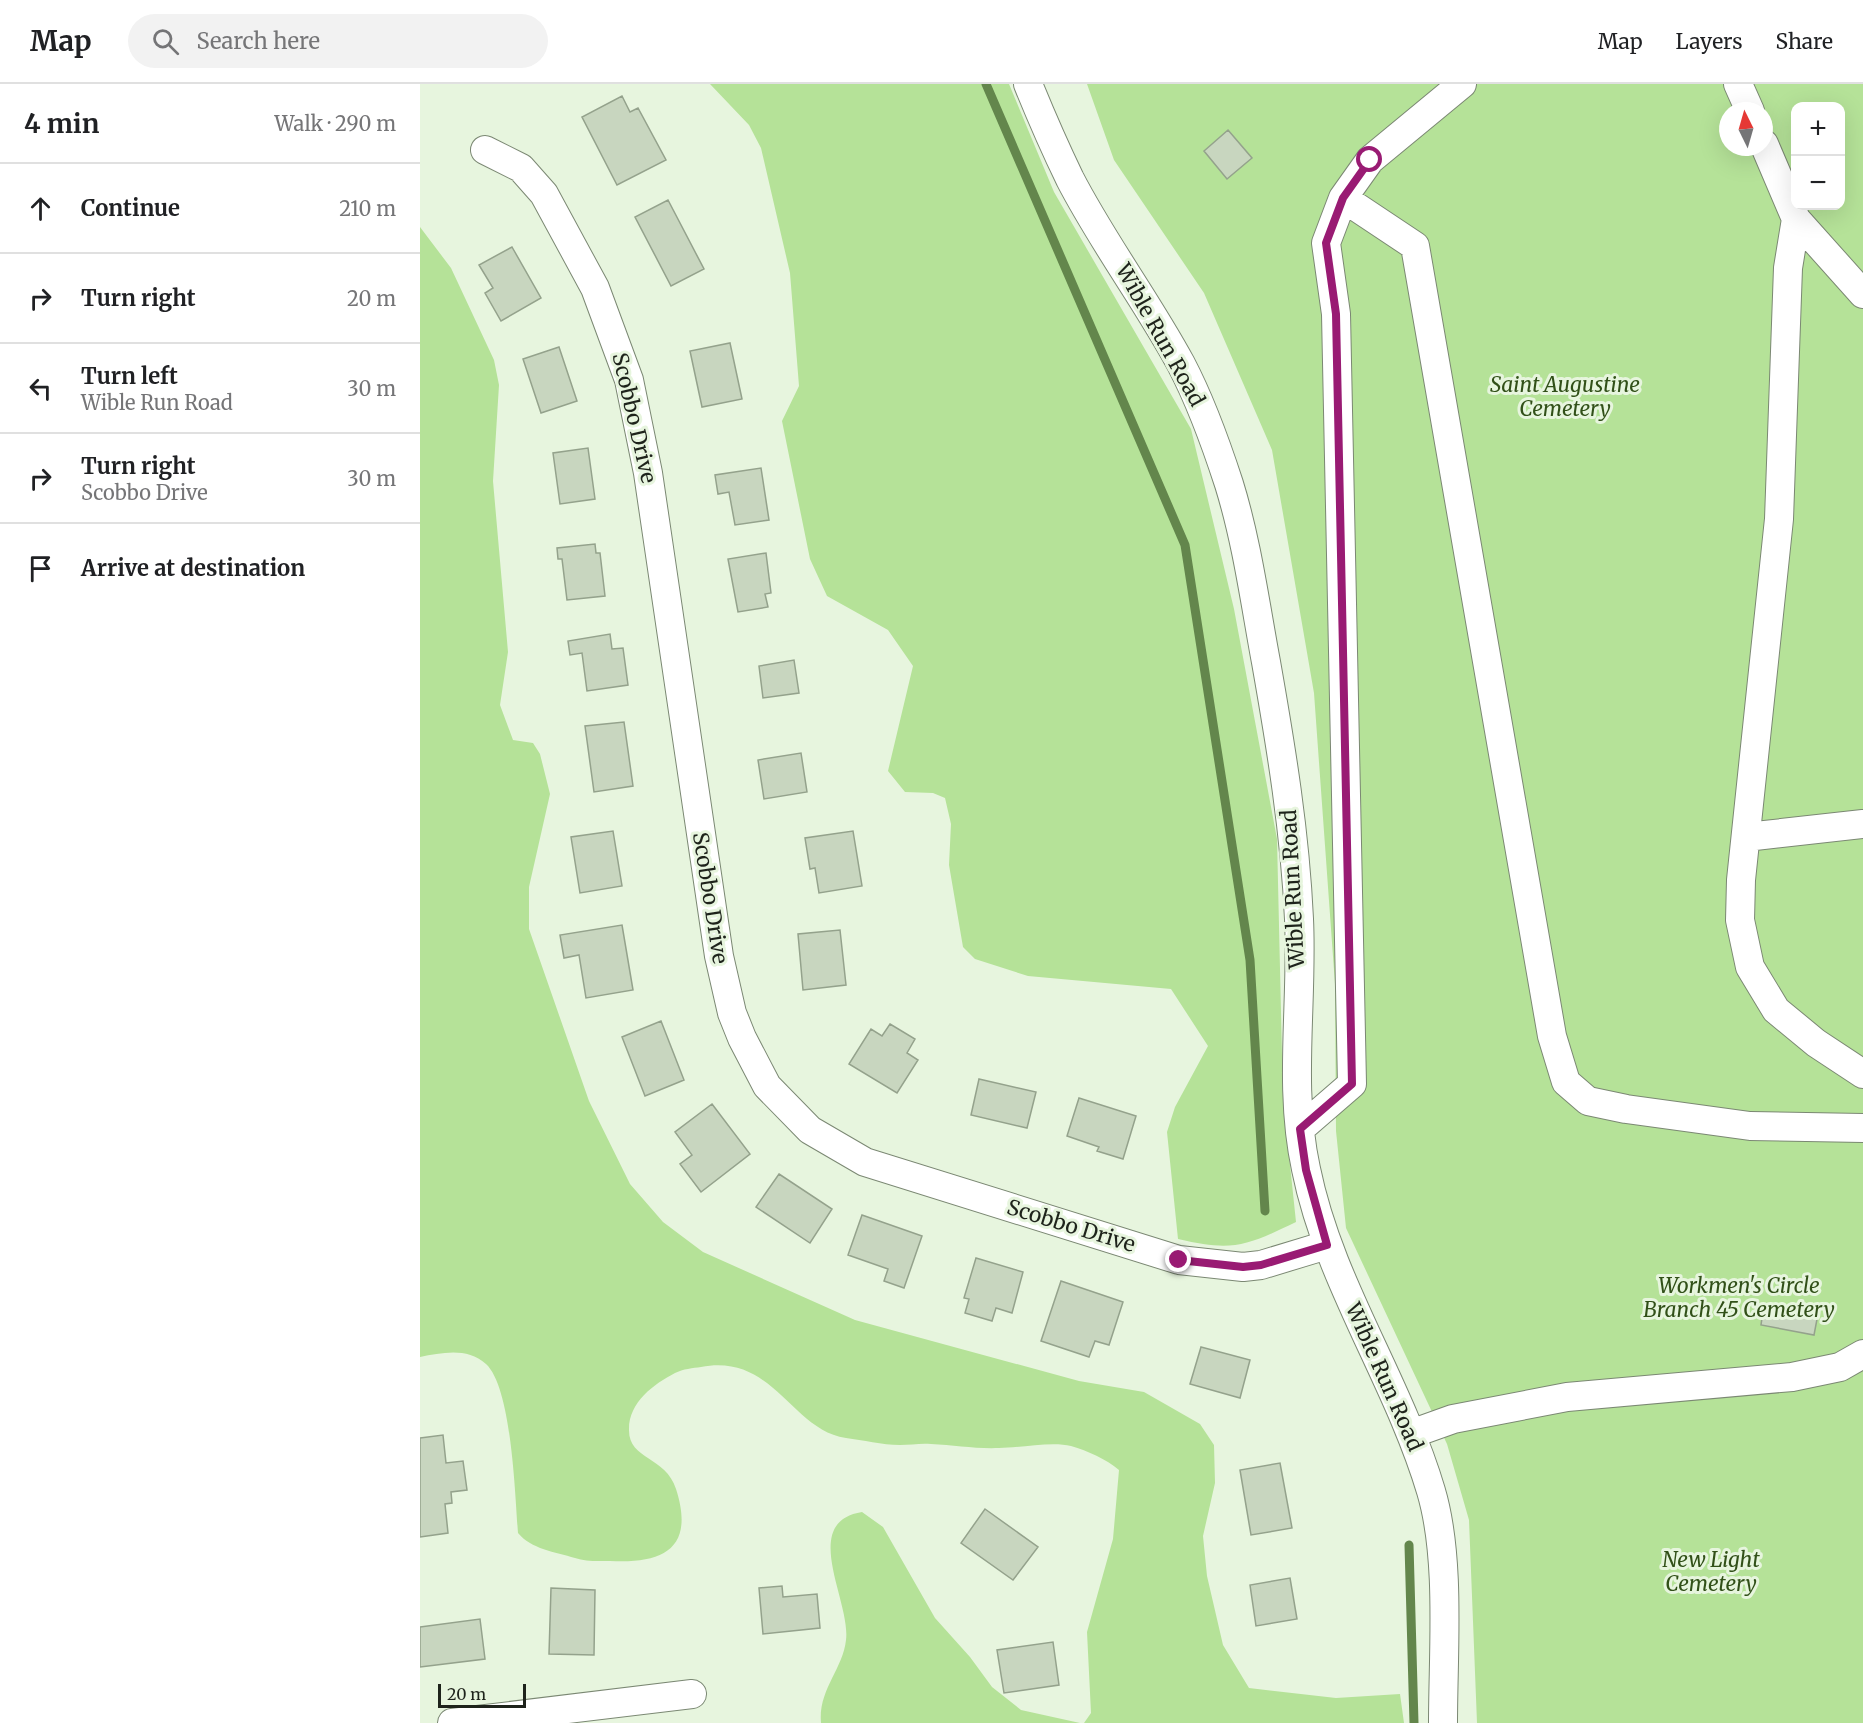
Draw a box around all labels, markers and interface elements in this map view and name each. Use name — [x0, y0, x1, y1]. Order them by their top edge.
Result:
search box — [128, 14, 548, 68]
text: Map — [30, 23, 92, 59]
icon: search — [149, 25, 182, 58]
text: Search here — [197, 27, 320, 55]
text: Map — [1598, 28, 1643, 55]
text: Layers — [1676, 28, 1743, 55]
text: Share — [1776, 28, 1833, 55]
north arrow — [1719, 102, 1773, 156]
map controls — [1791, 102, 1845, 210]
button: + — [1791, 102, 1845, 156]
text: 4 min — [24, 107, 99, 140]
text: Walk · 290 m — [274, 111, 396, 136]
route start — [1356, 146, 1382, 172]
button: − — [1791, 156, 1845, 210]
icon: ahead — [24, 192, 57, 225]
text: Continue — [81, 194, 180, 222]
text: 210 m — [339, 196, 396, 221]
street label: Wible Run Road — [1109, 258, 1211, 411]
icon: right — [24, 282, 57, 315]
text: Turn right — [81, 284, 195, 312]
text: 20 m — [347, 286, 396, 311]
street label: Scobbo Drive — [606, 350, 663, 486]
text: Turn left — [81, 362, 178, 390]
park label: Saint Augustine Cemetery — [1490, 371, 1640, 422]
icon: left — [24, 372, 57, 405]
text: 30 m — [347, 376, 396, 401]
text: Wible Run Road — [81, 390, 233, 415]
text: Turn right — [81, 452, 195, 480]
icon: right — [24, 462, 57, 495]
text: 30 m — [347, 466, 396, 491]
text: Scobbo Drive — [81, 480, 208, 505]
icon: arrive — [24, 552, 57, 585]
text: Arrive at destination — [81, 554, 305, 582]
street label: Wible Run Road — [1275, 808, 1310, 970]
street label: Scobbo Drive — [687, 830, 734, 966]
street label: Scobbo Drive — [1004, 1193, 1139, 1258]
route end — [1165, 1246, 1191, 1272]
park label: Workmen's Circle Branch 45 Cemetery — [1643, 1272, 1835, 1323]
street label: Wible Run Road — [1339, 1298, 1429, 1455]
park label: New Light Cemetery — [1662, 1546, 1760, 1597]
scale bar — [438, 1681, 526, 1708]
text: 20 m — [447, 1684, 486, 1704]

